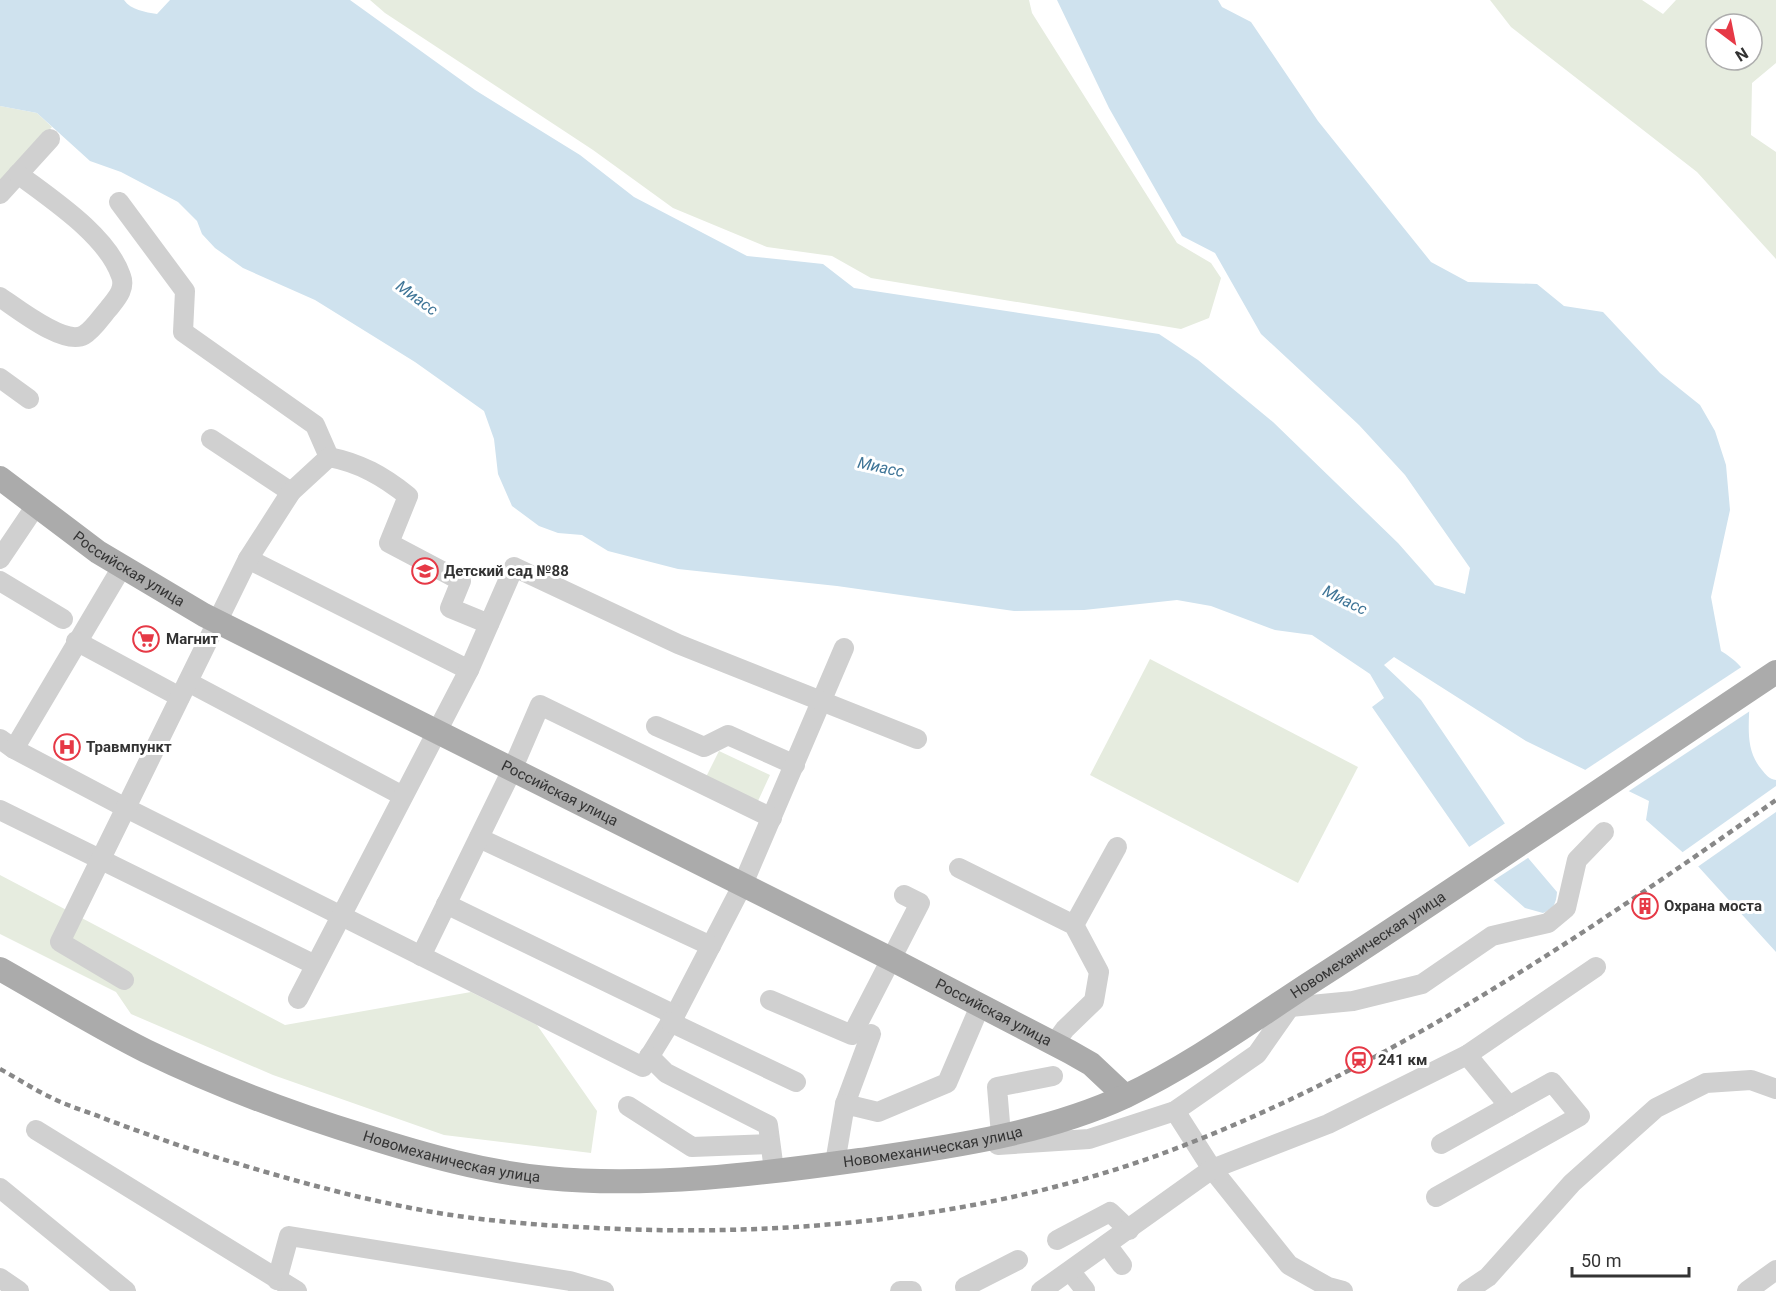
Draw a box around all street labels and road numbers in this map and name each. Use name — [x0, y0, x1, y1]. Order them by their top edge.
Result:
street label: Российская улица — [69, 527, 188, 611]
street label: Российская улица — [498, 756, 621, 830]
street label: Новомеханическая улица — [1287, 888, 1449, 1002]
street label: Российская улица — [932, 975, 1055, 1050]
street label: Новомеханическая улица — [842, 1123, 1025, 1171]
street label: Новомеханическая улица — [361, 1127, 541, 1186]

